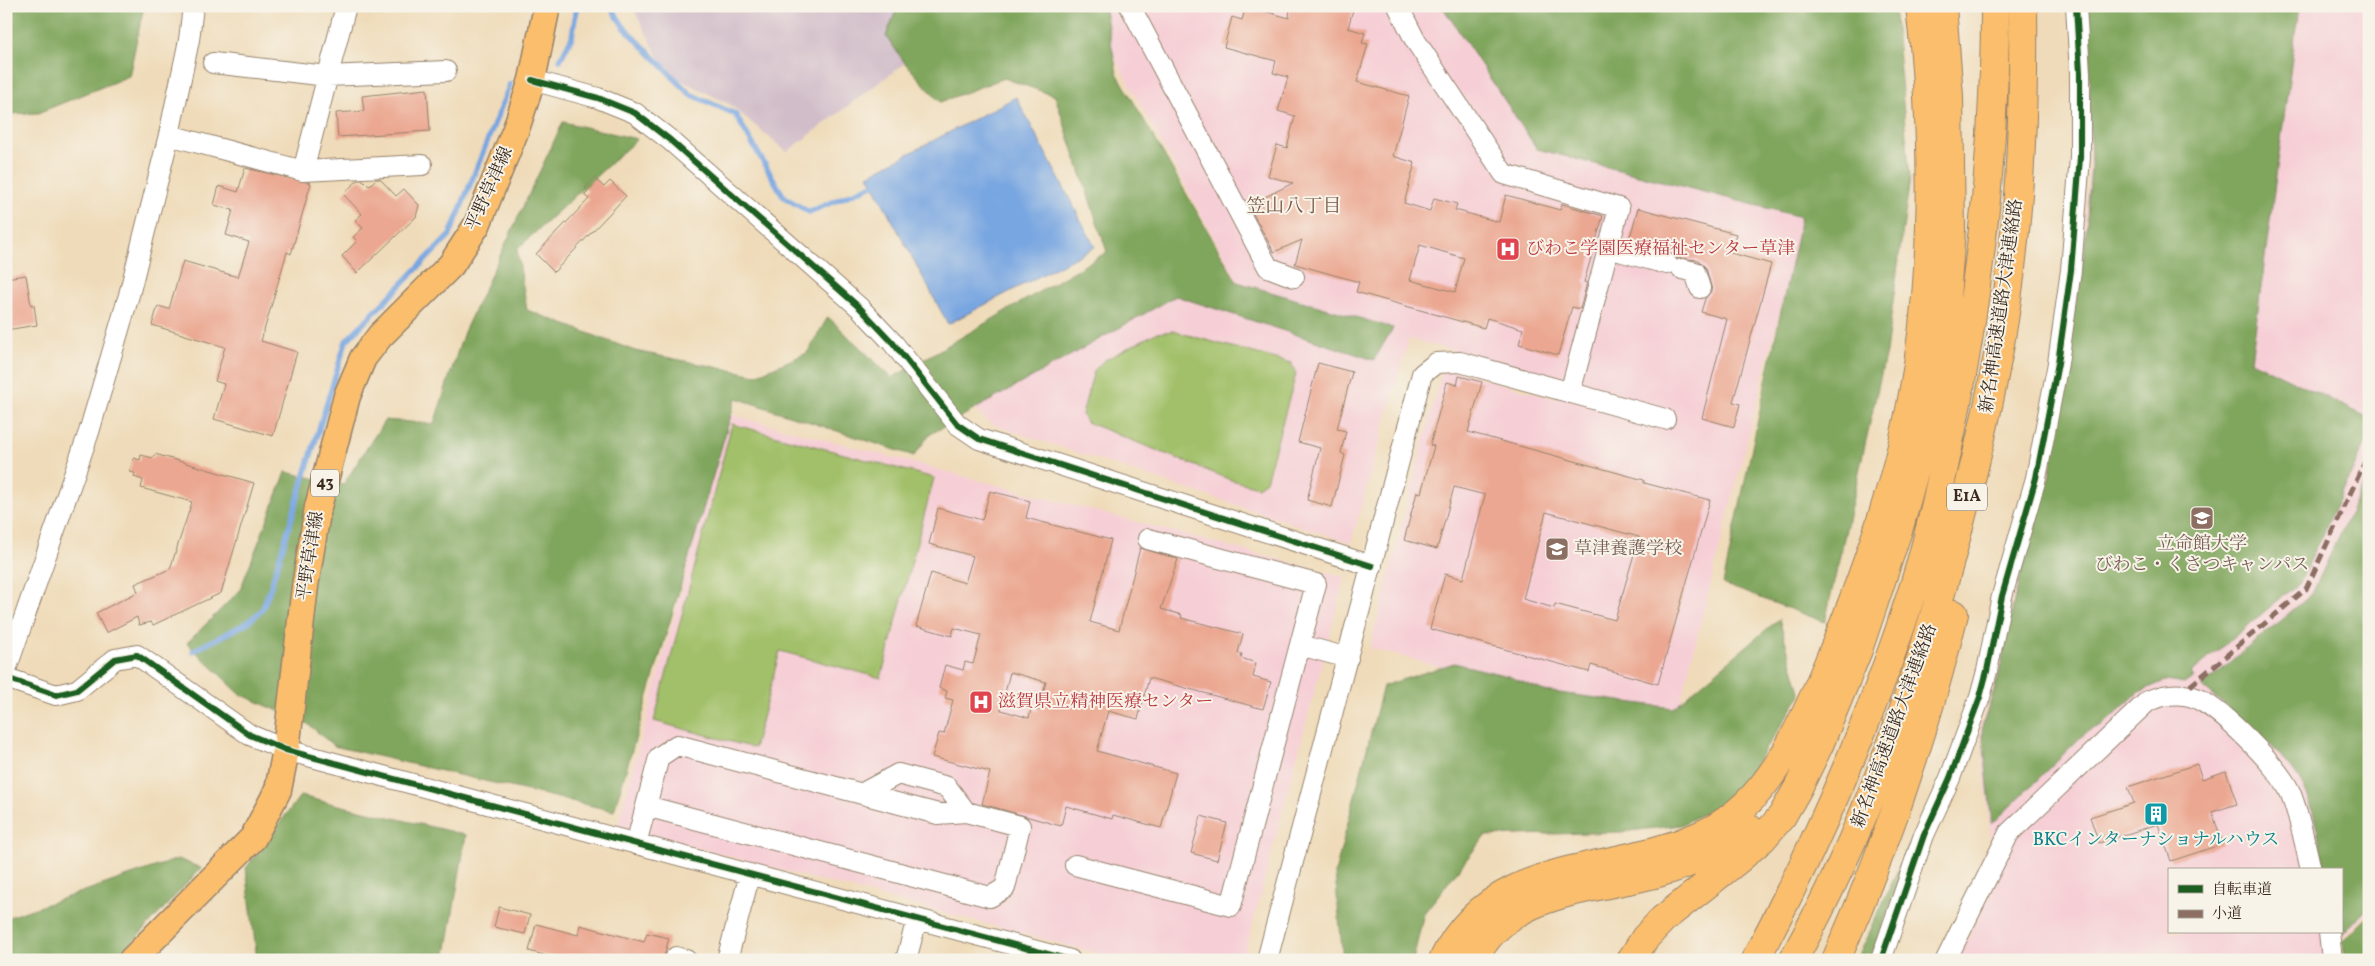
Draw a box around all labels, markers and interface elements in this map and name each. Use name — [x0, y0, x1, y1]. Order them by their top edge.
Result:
street label: 平野草津線 — [460, 143, 520, 235]
district label: 笠山八丁目 — [1246, 194, 1342, 220]
street label: 新名神高速道路大津連絡路 — [1975, 197, 2029, 415]
hospital icon: びわこ学園医療福祉センター草津 — [1495, 236, 1521, 262]
place label: びわこ学園医療福祉センター草津 — [1526, 237, 1795, 262]
road number: 43 — [311, 469, 339, 496]
road number: E1A — [1947, 484, 1987, 511]
school or university icon: 立命館大学 びわこ・くさつキャンパス — [2189, 505, 2215, 531]
street label: 平野草津線 — [292, 510, 330, 602]
place label: 立命館大学 びわこ・くさつキャンパス — [2095, 532, 2309, 578]
school or university icon: 草津養護学校 — [1544, 536, 1570, 562]
place label: 草津養護学校 — [1574, 537, 1682, 562]
street label: 新名神高速道路大津連絡路 — [1846, 620, 1944, 832]
hospital icon: 滋賀県立精神医療センター — [968, 689, 994, 715]
place label: 滋賀県立精神医療センター — [998, 690, 1213, 715]
building icon: BKCインターナショナルハウス — [2143, 801, 2169, 827]
place label: BKCインターナショナルハウス — [2033, 828, 2279, 853]
legend — [2168, 868, 2342, 934]
text: 自転車道 — [2212, 880, 2272, 901]
text: 小道 — [2212, 904, 2242, 925]

